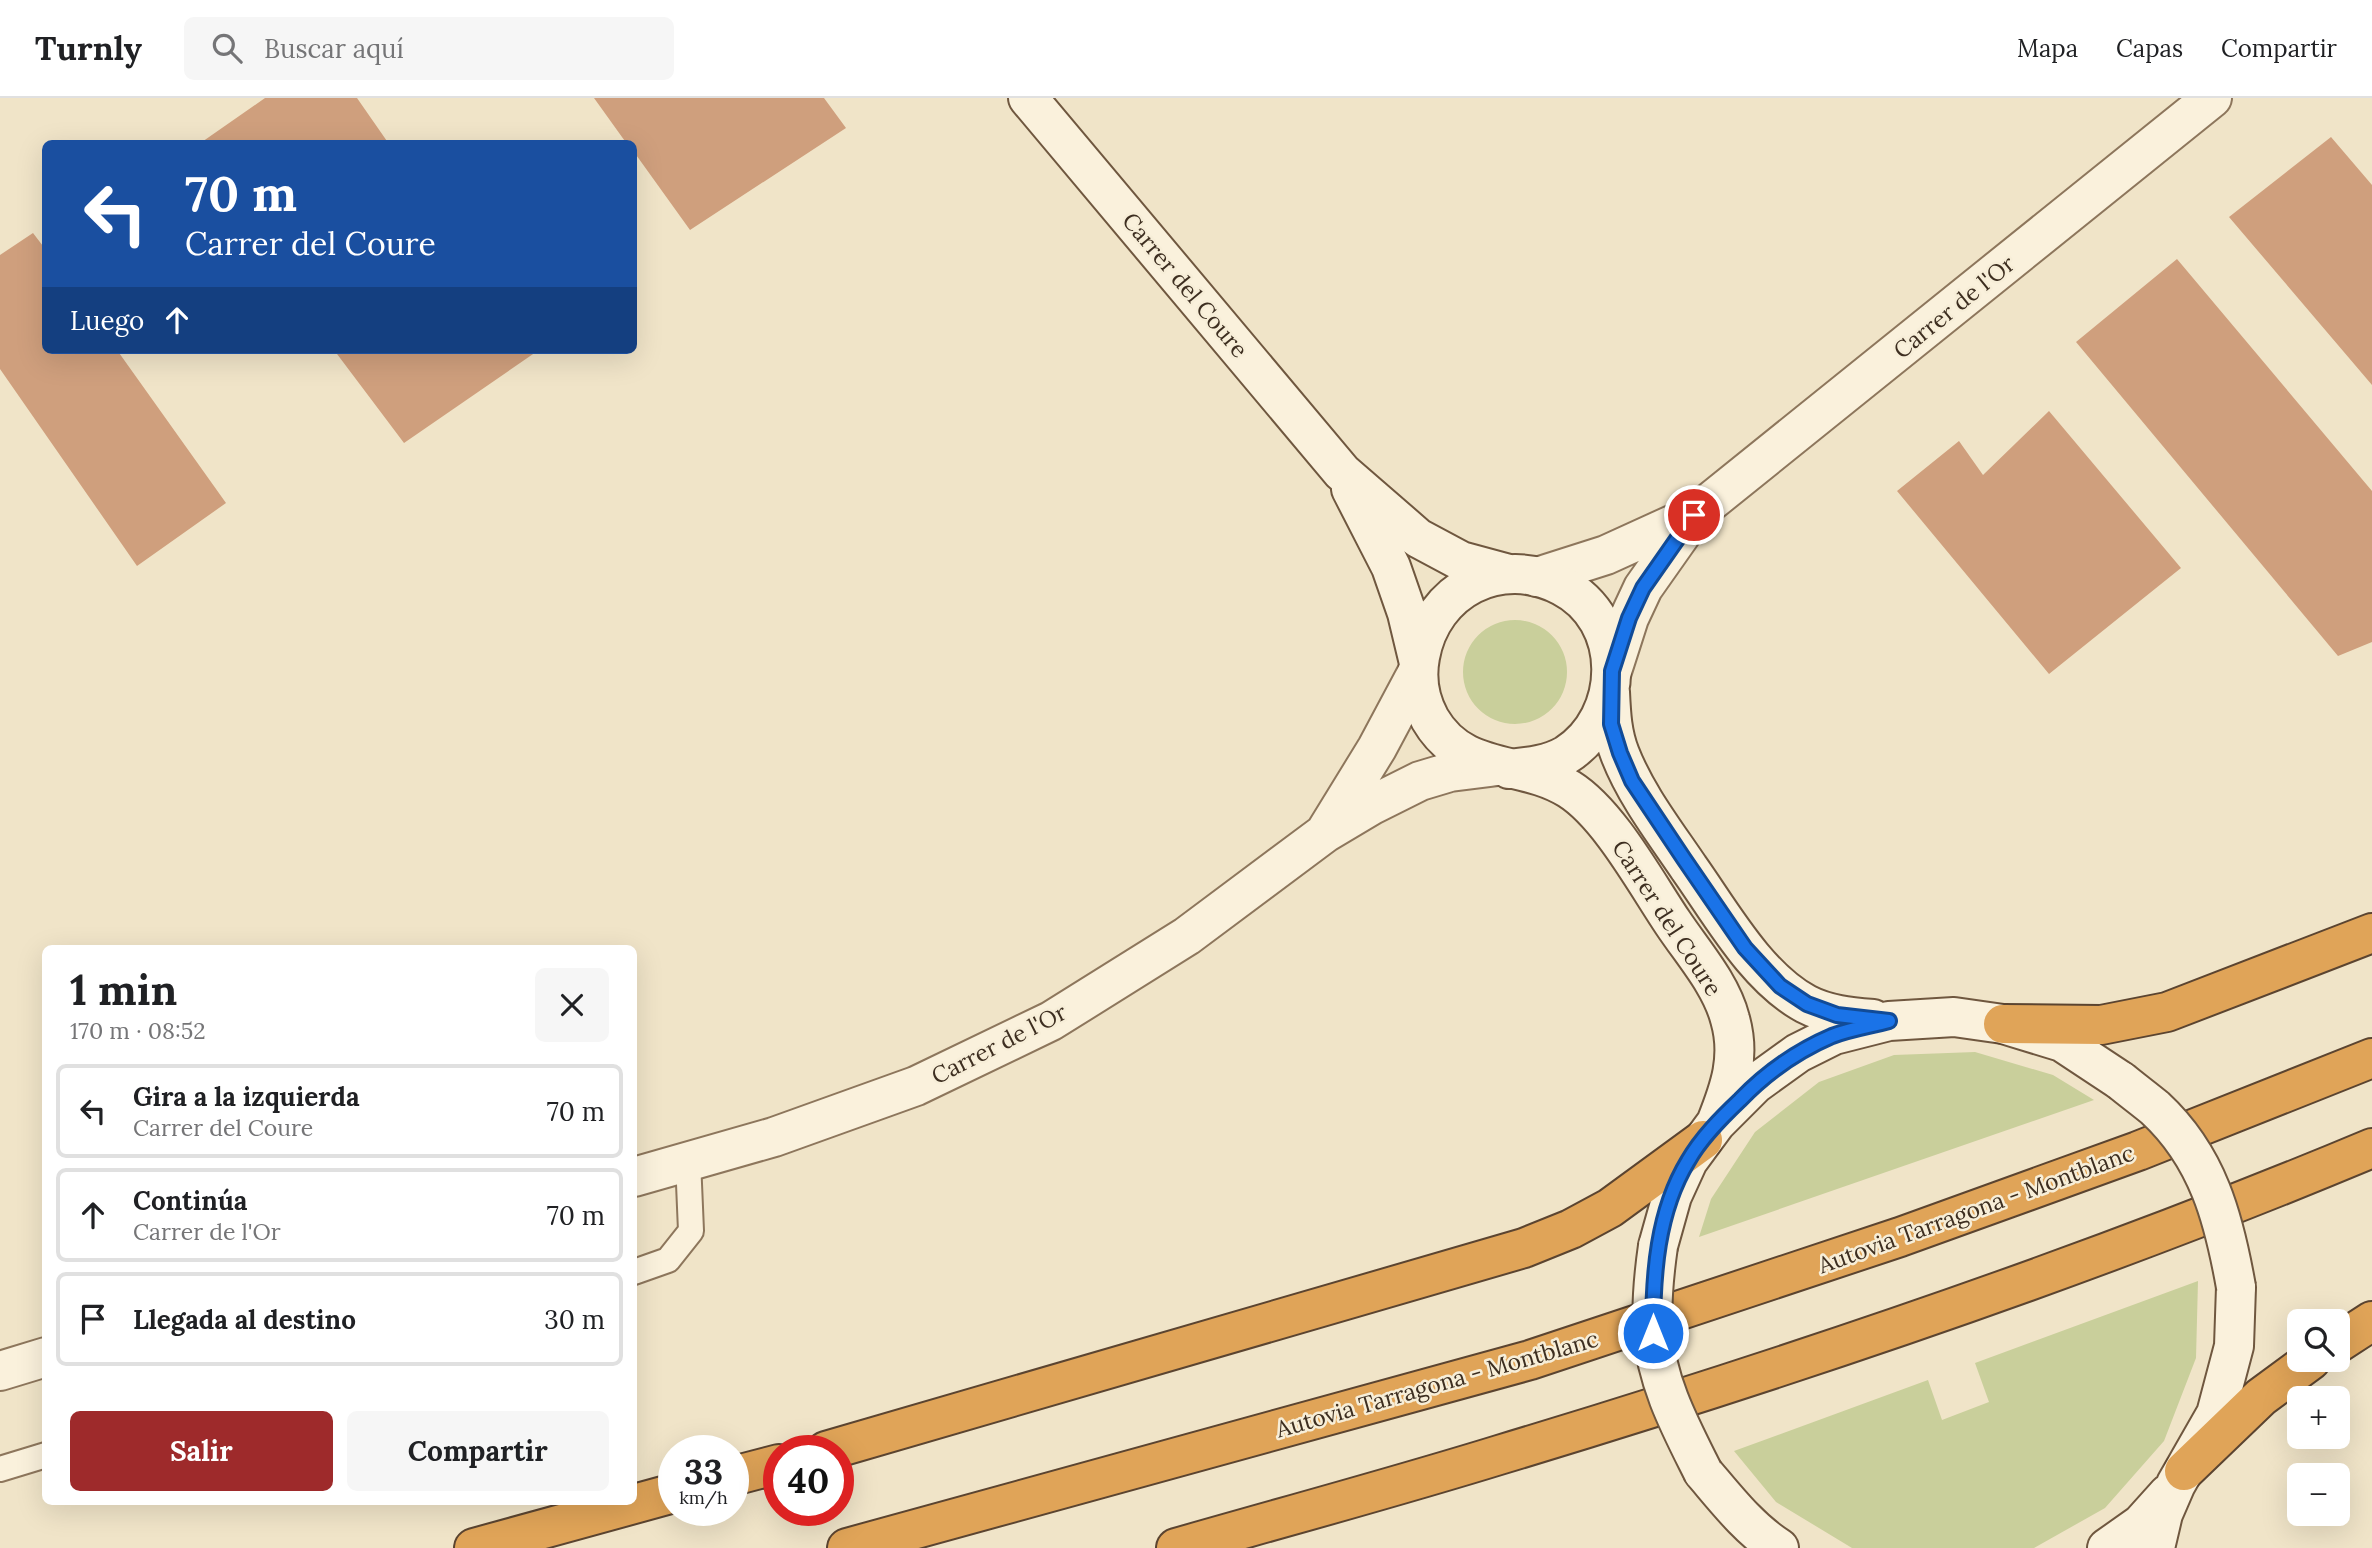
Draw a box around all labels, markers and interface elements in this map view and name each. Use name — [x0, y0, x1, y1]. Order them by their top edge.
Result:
search box — [184, 17, 674, 80]
text: Turnly — [35, 27, 142, 69]
icon: search — [208, 29, 246, 67]
text: Buscar aquí — [264, 32, 404, 65]
text: Mapa — [2017, 33, 2078, 64]
text: Capas — [2116, 33, 2183, 64]
text: Compartir — [2221, 33, 2337, 64]
text: 70 m — [185, 162, 297, 224]
icon: left — [70, 168, 161, 259]
street label: Carrer del Coure — [1116, 206, 1254, 363]
text: Carrer del Coure — [185, 223, 436, 264]
street label: Carrer de l'Or — [1887, 249, 2020, 364]
icon: ahead — [158, 301, 196, 339]
text: Luego — [70, 304, 144, 337]
pin — [1664, 485, 1724, 545]
icon: arrive — [1675, 496, 1713, 534]
street label: Carrer del Coure — [1606, 834, 1729, 1001]
text: 1 min — [70, 963, 177, 1017]
button: close — [535, 968, 609, 1042]
street label: Carrer de l'Or — [926, 997, 1071, 1090]
text: 170 m · 08:52 — [70, 1016, 206, 1045]
text: Gira a la izquierda — [133, 1080, 360, 1113]
icon: left — [74, 1092, 112, 1130]
text: 70 m — [547, 1095, 605, 1128]
text: Carrer del Coure — [133, 1113, 313, 1142]
street label: Autovia Tarragona - Montblanc — [1813, 1138, 2138, 1280]
text: Continúa — [133, 1184, 247, 1217]
icon: ahead — [74, 1196, 112, 1234]
text: 70 m — [547, 1199, 605, 1232]
text: Carrer de l'Or — [133, 1217, 281, 1246]
position arrow — [1616, 1296, 1690, 1370]
icon: arrive — [74, 1300, 112, 1338]
text: Llegada al destino — [133, 1303, 356, 1336]
text: 30 m — [544, 1303, 605, 1336]
map controls — [2287, 1309, 2350, 1526]
button: search — [2287, 1309, 2350, 1372]
street label: Autovia Tarragona - Montblanc — [1271, 1324, 1601, 1444]
button: + — [2287, 1386, 2350, 1449]
button: Salir — [70, 1411, 333, 1491]
button: Compartir — [347, 1411, 609, 1491]
speed limit sign: 40 — [763, 1435, 854, 1526]
text: 33 — [684, 1449, 723, 1494]
button: − — [2287, 1463, 2350, 1526]
text: km/h — [679, 1486, 728, 1509]

